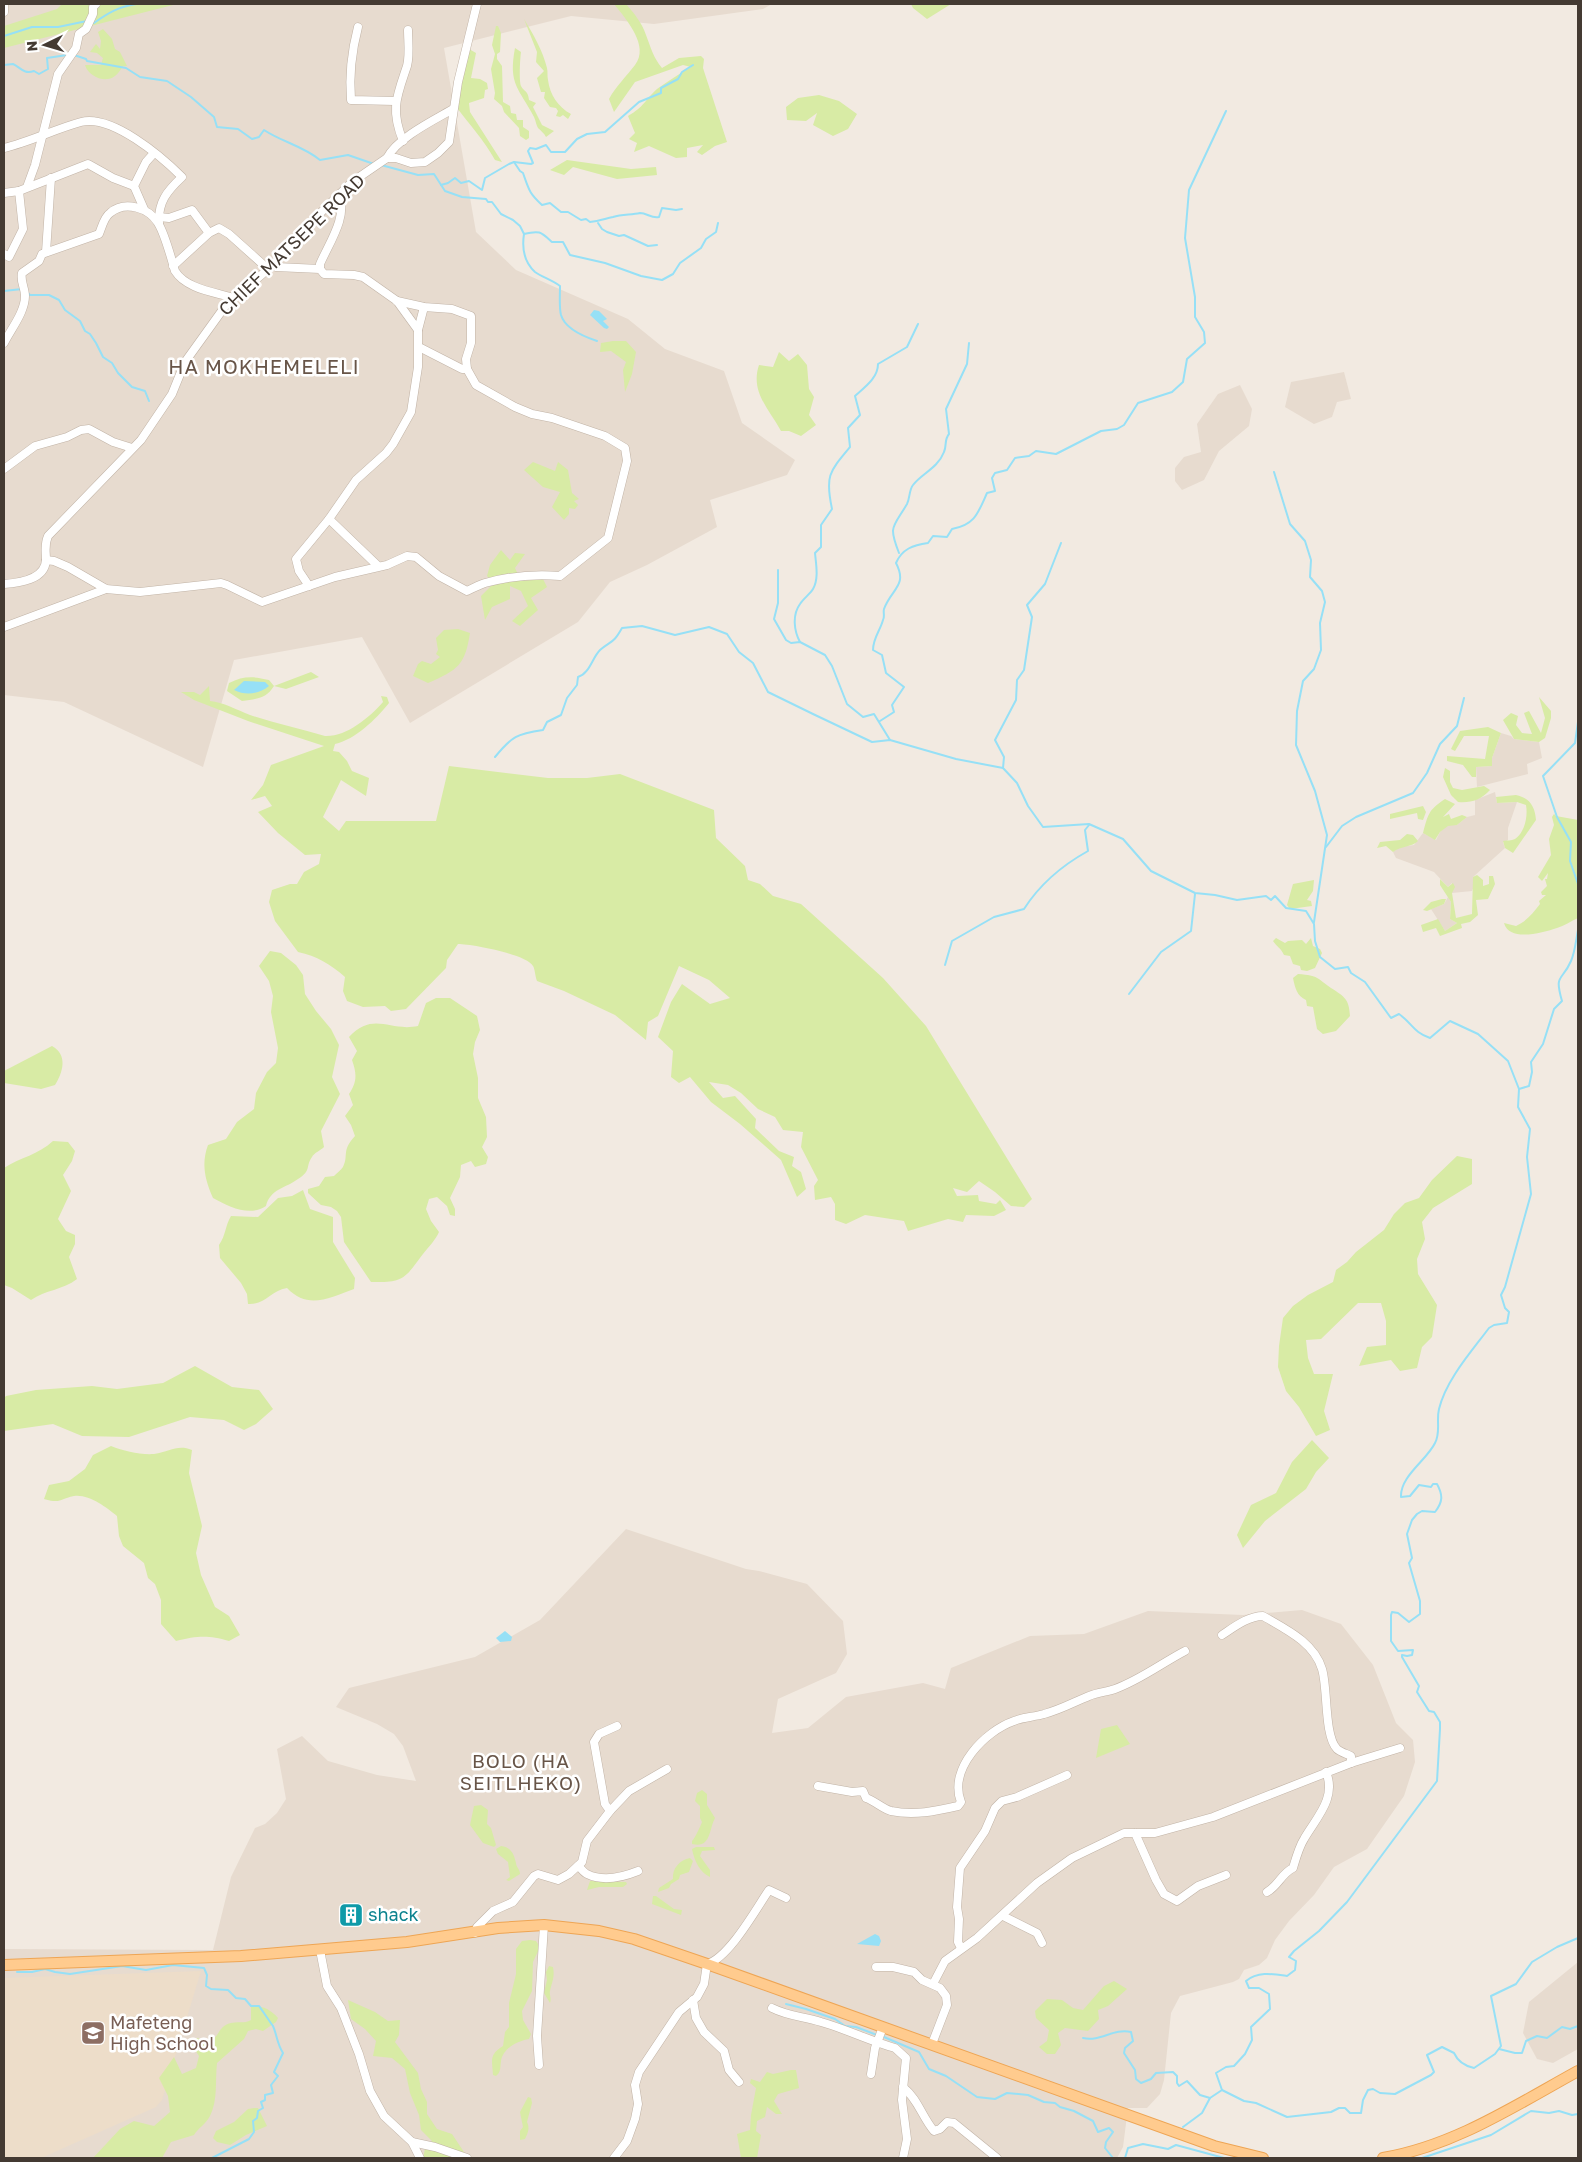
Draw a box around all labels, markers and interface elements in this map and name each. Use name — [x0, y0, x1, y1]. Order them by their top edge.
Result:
north arrow — [20, 20, 70, 70]
text: N — [23, 40, 40, 52]
street label: CHIEF MATSEPE ROAD — [214, 169, 369, 320]
district label: HA MOKHEMELELI — [168, 354, 360, 378]
district label: BOLO (HA SEITLHEKO) — [460, 1749, 582, 1794]
building icon: shack — [338, 1902, 364, 1928]
place label: shack — [368, 1903, 419, 1925]
place label: Mafeteng High School — [110, 2011, 215, 2054]
school or university icon: Mafeteng High School — [80, 2020, 106, 2046]

